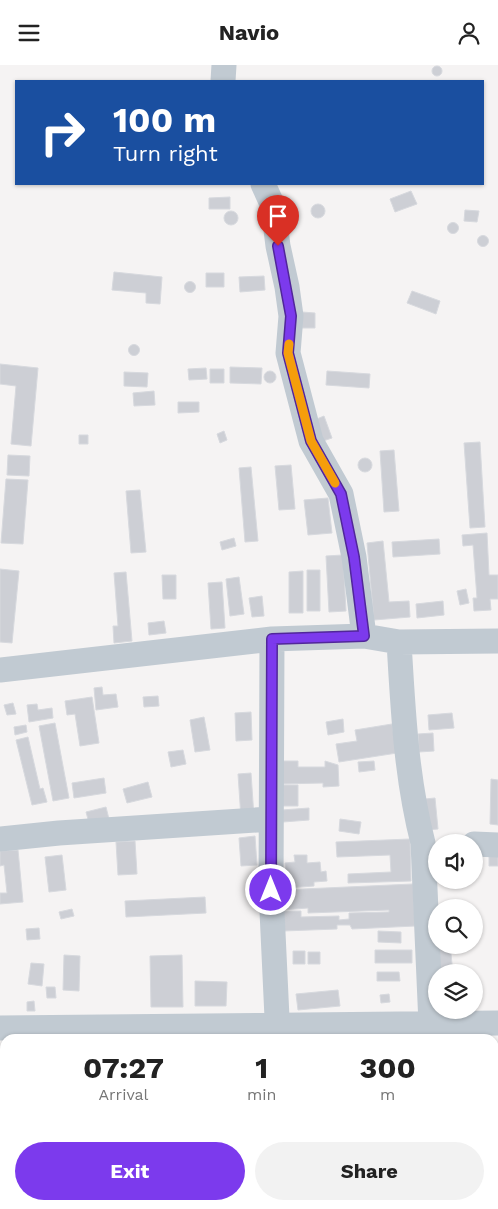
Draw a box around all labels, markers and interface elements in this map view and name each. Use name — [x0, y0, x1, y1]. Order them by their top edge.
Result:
icon: menu — [15, 19, 43, 47]
icon: person — [455, 19, 483, 47]
text: Navio — [219, 20, 279, 45]
text: 100 m — [113, 99, 216, 141]
icon: right — [30, 100, 95, 165]
text: Turn right — [113, 141, 218, 166]
pin — [257, 195, 299, 246]
icon: arrive — [264, 202, 292, 230]
map controls — [428, 834, 483, 1019]
button: sound — [428, 834, 483, 889]
position arrow — [244, 863, 296, 915]
button: search — [428, 899, 483, 954]
button: layers — [428, 964, 483, 1019]
text: 07:27 — [83, 1050, 164, 1085]
text: 1 — [255, 1050, 268, 1085]
text: 300 — [359, 1050, 416, 1085]
text: Arrival — [99, 1085, 148, 1104]
text: min — [247, 1085, 276, 1104]
text: m — [380, 1085, 395, 1104]
button: Exit — [15, 1142, 245, 1200]
button: Share — [255, 1142, 484, 1200]

